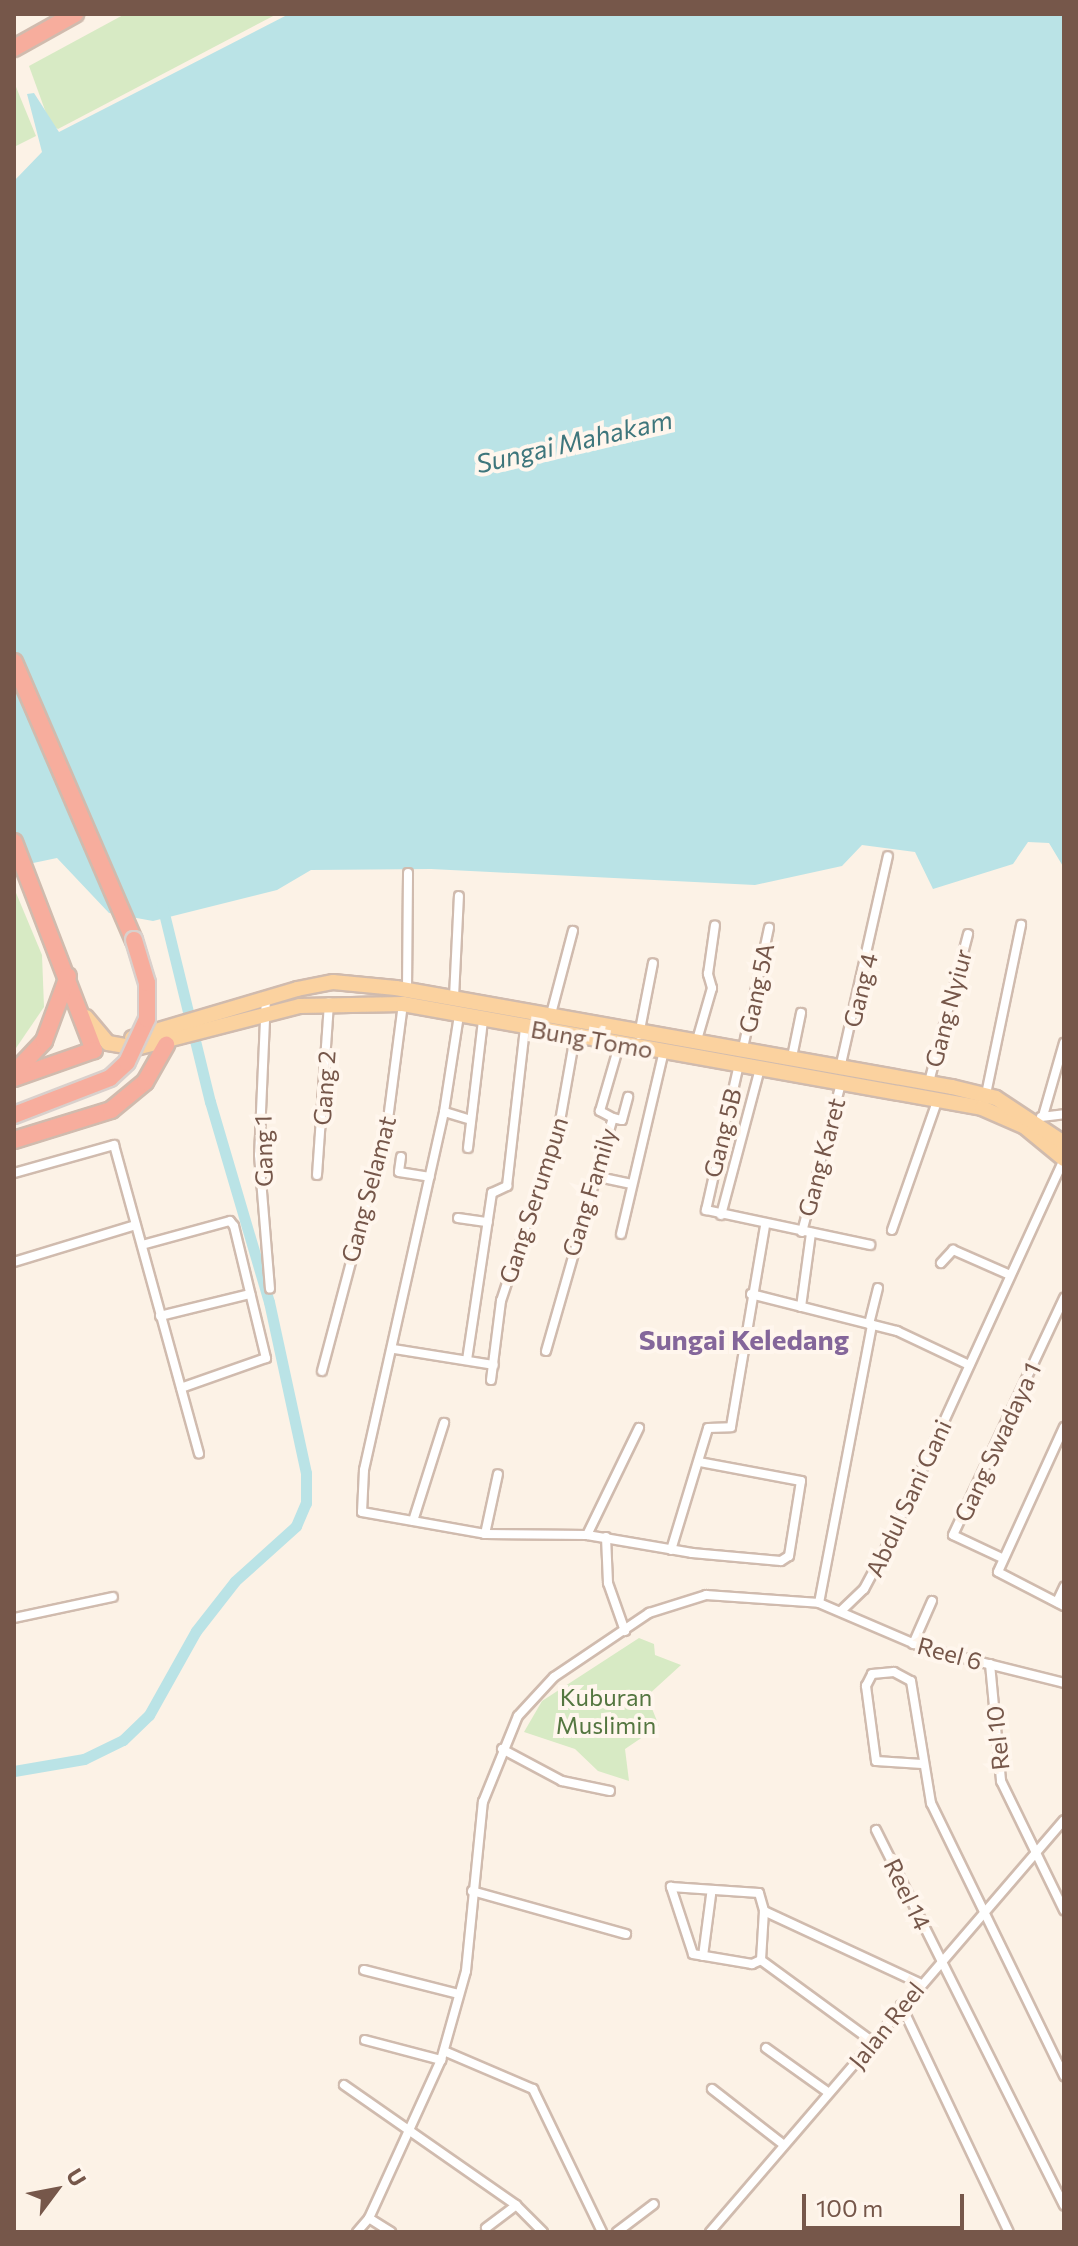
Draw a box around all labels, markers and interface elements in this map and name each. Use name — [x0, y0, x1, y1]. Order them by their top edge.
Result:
water label: Sungai Mahakam — [473, 403, 675, 479]
street label: Gang 5A — [732, 940, 780, 1036]
street label: Gang Nyiur — [918, 946, 978, 1070]
street label: Gang 4 — [837, 950, 883, 1030]
street label: Bung Tomo — [529, 1014, 655, 1064]
street label: Gang 2 — [307, 1050, 341, 1126]
street label: Gang 5B — [697, 1085, 747, 1181]
street label: Gang Karet — [791, 1095, 851, 1219]
street label: Gang Selamat — [335, 1113, 401, 1265]
street label: Gang Serumpun — [492, 1113, 574, 1287]
street label: Gang 1 — [248, 1115, 278, 1187]
street label: Gang Family — [556, 1124, 622, 1260]
district label: Sungai Keledang — [639, 1322, 849, 1356]
street label: Gang Swadaya 1 — [948, 1358, 1046, 1526]
street label: Abdul Sani Gani — [859, 1415, 957, 1581]
street label: Reel 6 — [914, 1631, 986, 1675]
park label: Kuburan Muslimin — [556, 1683, 656, 1739]
street label: Rel 10 — [979, 1704, 1015, 1772]
street label: Reel 14 — [878, 1854, 938, 1934]
street label: Jalan Reel — [842, 1976, 930, 2074]
north arrow — [16, 2150, 96, 2230]
text: U — [61, 2163, 92, 2191]
scale bar — [806, 2178, 968, 2228]
text: 100 m — [816, 2193, 883, 2222]

